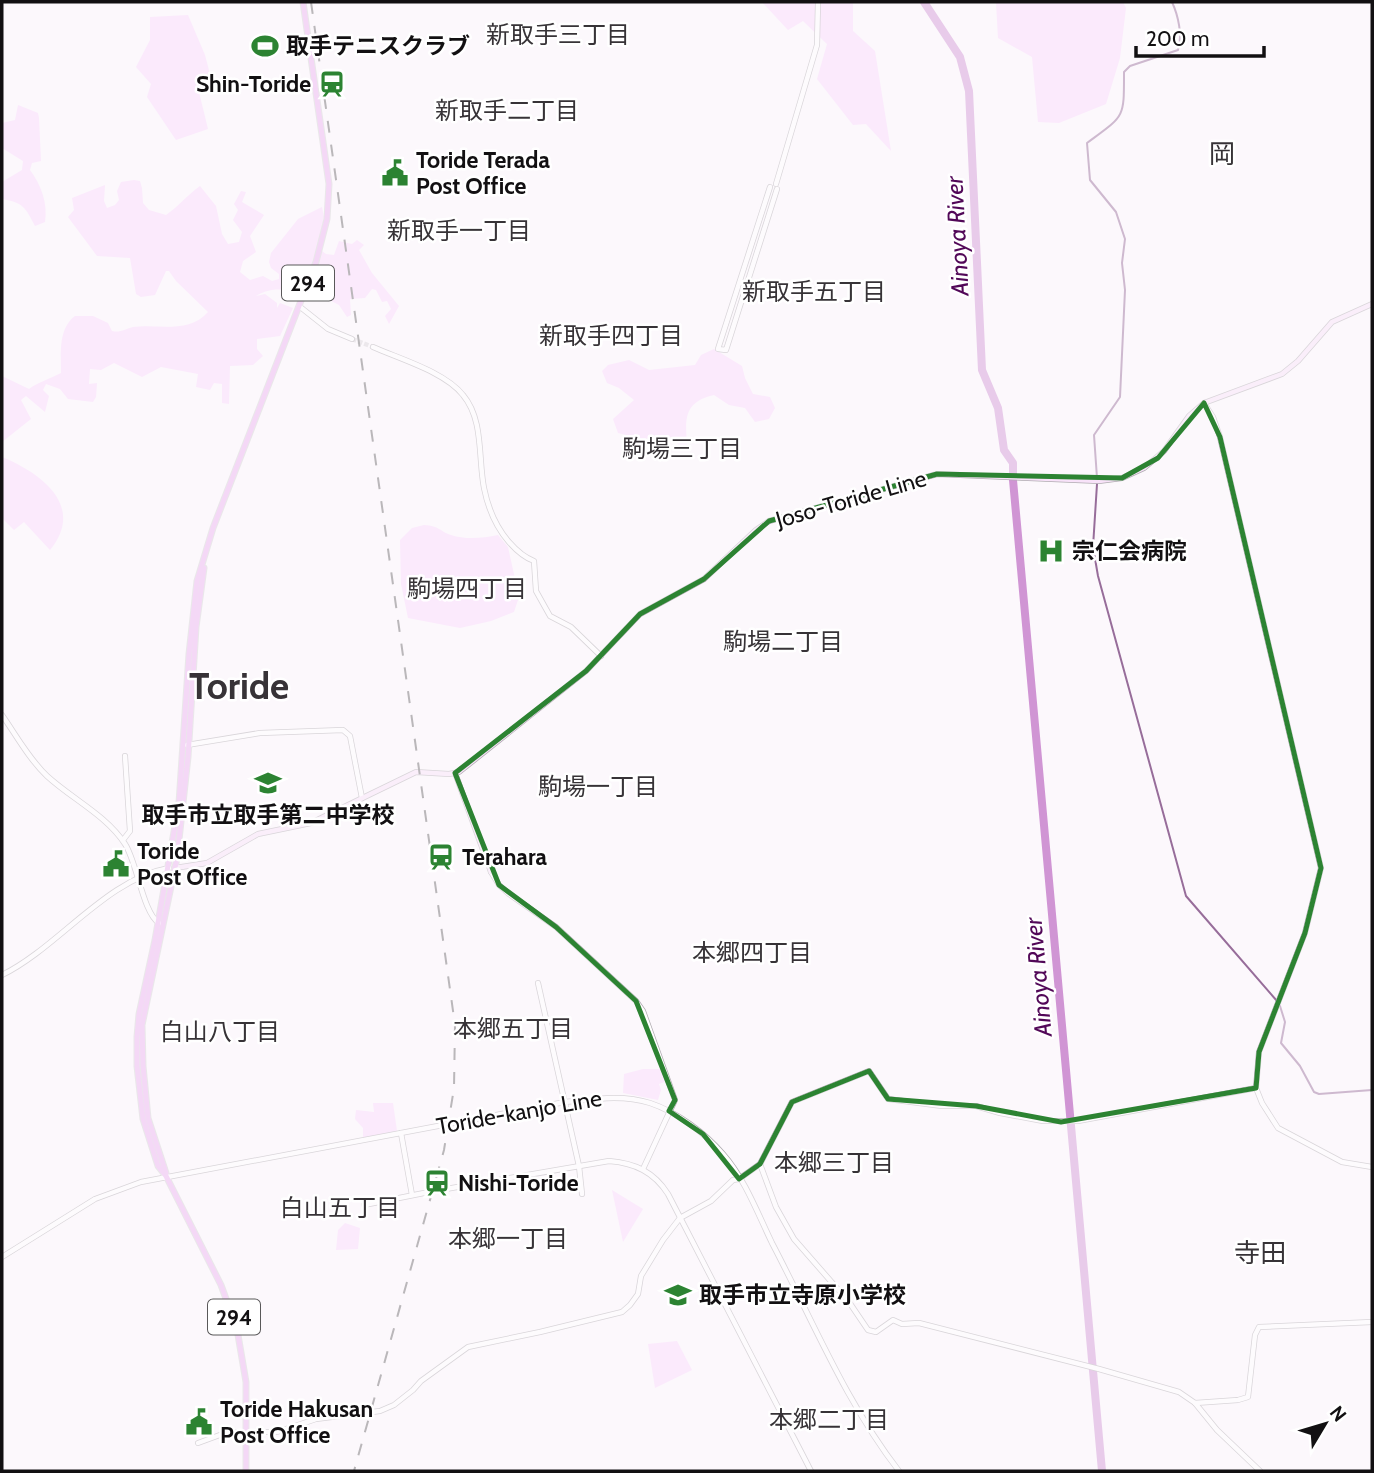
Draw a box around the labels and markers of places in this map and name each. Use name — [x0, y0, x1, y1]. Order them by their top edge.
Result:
sports icon: 取手テニスクラブ — [250, 31, 280, 61]
place label: 取手テニスクラブ — [286, 32, 470, 60]
station icon: Shin-Toride — [317, 69, 347, 99]
place label: Shin-Toride — [196, 70, 311, 98]
place label: Toride Terada Post Office — [416, 146, 550, 200]
public building icon: Toride Terada Post Office — [380, 158, 410, 188]
hospital icon: 宗仁会病院 — [1036, 536, 1066, 566]
place label: 宗仁会病院 — [1072, 537, 1187, 565]
school or university icon: 取手市立取手第二中学校 — [253, 768, 283, 798]
place label: 取手市立取手第二中学校 — [142, 801, 395, 829]
place label: Toride Post Office — [137, 837, 248, 891]
station icon: Terahara — [426, 842, 456, 872]
place label: Terahara — [462, 843, 547, 871]
public building icon: Toride Post Office — [101, 849, 131, 879]
station icon: Nishi-Toride — [422, 1168, 452, 1198]
place label: Nishi-Toride — [458, 1169, 579, 1197]
school or university icon: 取手市立寺原小学校 — [663, 1280, 693, 1310]
place label: 取手市立寺原小学校 — [699, 1281, 906, 1309]
place label: Toride Hakusan Post Office — [220, 1395, 373, 1449]
public building icon: Toride Hakusan Post Office — [184, 1407, 214, 1437]

